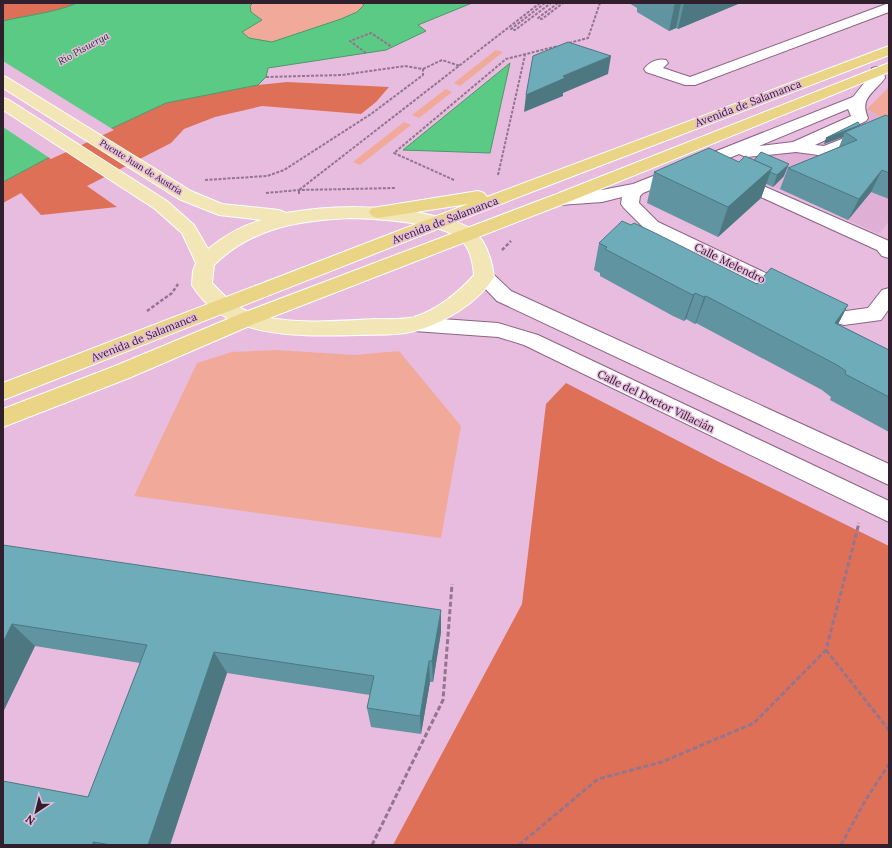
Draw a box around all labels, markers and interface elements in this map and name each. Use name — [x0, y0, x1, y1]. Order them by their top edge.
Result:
water label: Río Pisuerga — [55, 29, 112, 68]
street label: Avenida de Salamanca — [692, 76, 803, 130]
street label: Puente Juan de Austria — [98, 137, 185, 197]
street label: Avenida de Salamanca — [389, 193, 500, 247]
street label: Calle Melendro — [692, 240, 768, 286]
street label: Avenida de Salamanca — [88, 309, 199, 365]
street label: Calle del Doctor Villacián — [595, 367, 717, 436]
north arrow — [16, 792, 56, 832]
text: N — [22, 812, 38, 828]

